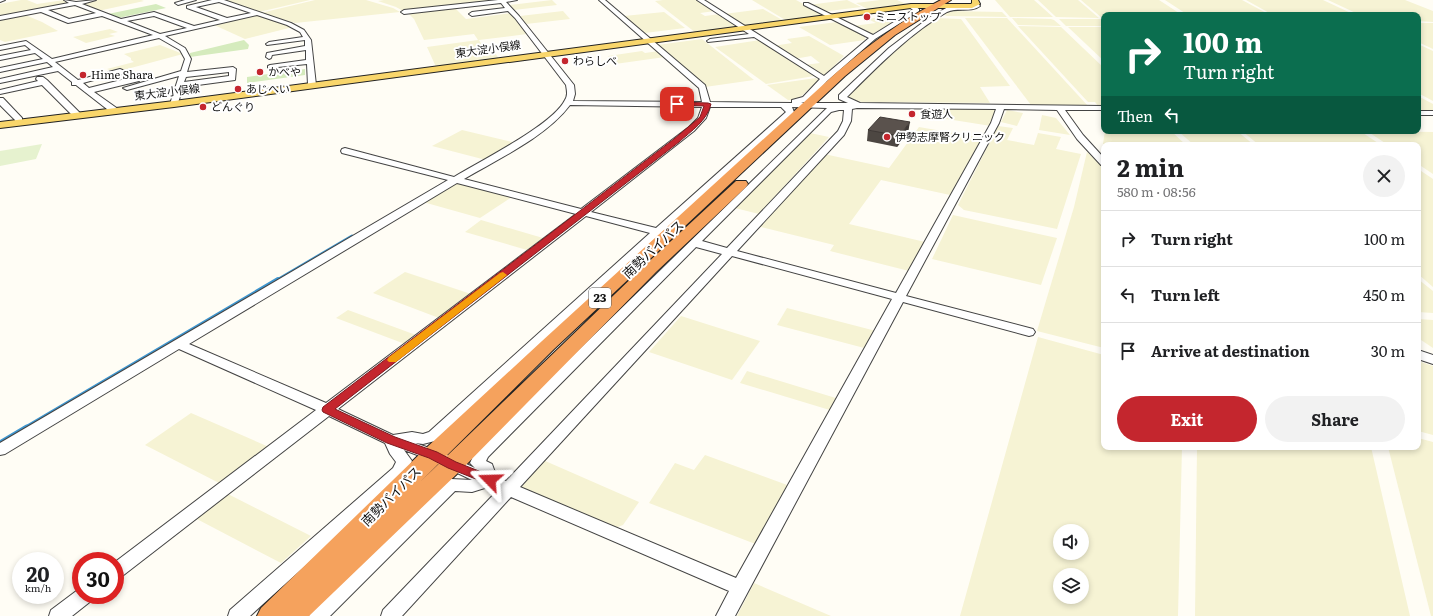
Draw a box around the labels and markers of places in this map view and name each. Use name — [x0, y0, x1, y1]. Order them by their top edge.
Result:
place label: ミニストップ — [875, 8, 941, 24]
marker: ミニストップ — [862, 12, 872, 22]
place label: わらしべ — [573, 52, 617, 68]
marker: わらしべ — [560, 56, 570, 66]
place label: かべや — [268, 63, 301, 79]
place label: Hime Shara — [91, 66, 153, 82]
marker: かべや — [255, 67, 265, 77]
marker: Hime Shara — [78, 70, 88, 80]
place label: あじへい — [246, 80, 290, 96]
marker: あじへい — [233, 84, 243, 94]
pin — [660, 87, 694, 121]
place label: どんぐり — [211, 98, 255, 114]
marker: どんぐり — [198, 102, 208, 112]
place label: 食遊人 — [920, 105, 953, 121]
marker: 食遊人 — [907, 109, 917, 119]
place label: 伊勢志摩腎クリニック — [895, 128, 1005, 144]
marker: 伊勢志摩腎クリニック — [882, 132, 892, 142]

